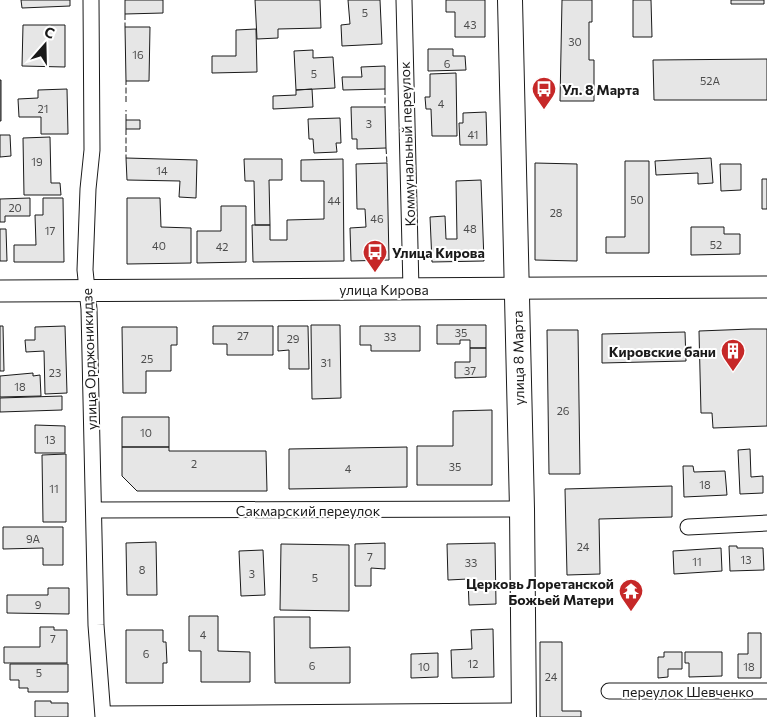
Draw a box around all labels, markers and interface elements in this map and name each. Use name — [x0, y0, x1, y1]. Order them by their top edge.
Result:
house number: 5 — [362, 6, 368, 19]
house number: 43 — [464, 18, 476, 31]
north arrow — [20, 20, 70, 70]
text: С — [42, 23, 57, 42]
house number: 30 — [568, 35, 582, 48]
house number: 16 — [132, 48, 144, 61]
house number: 6 — [444, 57, 451, 70]
street label: Коммунальный переулок — [396, 61, 418, 227]
house number: 5 — [311, 67, 317, 80]
house number: 52А — [700, 74, 720, 87]
bus stop icon: Ул. 8 Марта — [531, 76, 557, 110]
place label: Ул. 8 Марта — [562, 81, 639, 98]
house number: 4 — [438, 97, 445, 110]
house number: 21 — [38, 102, 48, 115]
house number: 3 — [366, 117, 372, 130]
house number: 41 — [468, 128, 478, 141]
house number: 19 — [31, 155, 43, 168]
house number: 14 — [156, 164, 168, 177]
house number: 50 — [630, 193, 644, 206]
house number: 44 — [327, 194, 341, 207]
house number: 20 — [8, 201, 22, 214]
house number: 28 — [550, 206, 563, 219]
house number: 46 — [370, 212, 384, 225]
house number: 48 — [463, 222, 477, 235]
house number: 17 — [45, 224, 55, 237]
house number: 52 — [710, 238, 722, 251]
house number: 40 — [152, 239, 166, 252]
bus stop icon: Улица Кирова — [362, 239, 388, 273]
house number: 42 — [216, 240, 228, 253]
place label: Улица Кирова — [392, 244, 485, 261]
street label: улица Кирова — [339, 281, 429, 298]
street label: улица Орджоникидзе — [78, 288, 100, 430]
street label: улица 8 Марта — [509, 311, 527, 405]
house number: 35 — [455, 326, 467, 339]
house number: 27 — [237, 329, 249, 342]
house number: 33 — [384, 330, 396, 343]
house number: 29 — [287, 332, 300, 345]
building icon: Кировские бани — [720, 338, 746, 372]
place label: Кировские бани — [609, 343, 716, 360]
house number: 25 — [141, 352, 153, 365]
house number: 31 — [321, 356, 331, 369]
house number: 37 — [464, 364, 476, 377]
house number: 23 — [49, 366, 61, 379]
house number: 18 — [14, 380, 26, 393]
house number: 26 — [557, 404, 570, 417]
house number: 10 — [140, 426, 152, 439]
house number: 13 — [45, 433, 55, 446]
house number: 2 — [191, 457, 197, 470]
house number: 35 — [449, 460, 461, 473]
house number: 4 — [345, 462, 352, 475]
house number: 18 — [699, 478, 711, 491]
house number: 11 — [49, 482, 59, 495]
street label: Сакмарский переулок — [236, 502, 381, 519]
house number: 9А — [26, 532, 40, 545]
house number: 24 — [577, 540, 590, 553]
house number: 7 — [367, 550, 373, 563]
house number: 13 — [741, 553, 751, 566]
house number: 11 — [692, 555, 702, 568]
house number: 33 — [465, 556, 477, 569]
house number: 8 — [139, 563, 146, 576]
house number: 3 — [249, 567, 255, 580]
house number: 5 — [312, 571, 318, 584]
place label: Церковь Лоретанской Божьей Матери — [466, 575, 614, 608]
temple icon: Церковь Лоретанской Божьей Матери — [618, 578, 644, 612]
house number: 9 — [35, 598, 42, 611]
house number: 4 — [200, 628, 207, 641]
house number: 7 — [50, 632, 56, 645]
house number: 6 — [143, 647, 150, 660]
house number: 12 — [468, 657, 478, 670]
house number: 6 — [309, 659, 316, 672]
house number: 10 — [418, 660, 430, 673]
house number: 18 — [743, 660, 755, 673]
house number: 5 — [36, 666, 42, 679]
house number: 24 — [545, 670, 558, 683]
street label: переулок Шевченко — [622, 683, 754, 700]

